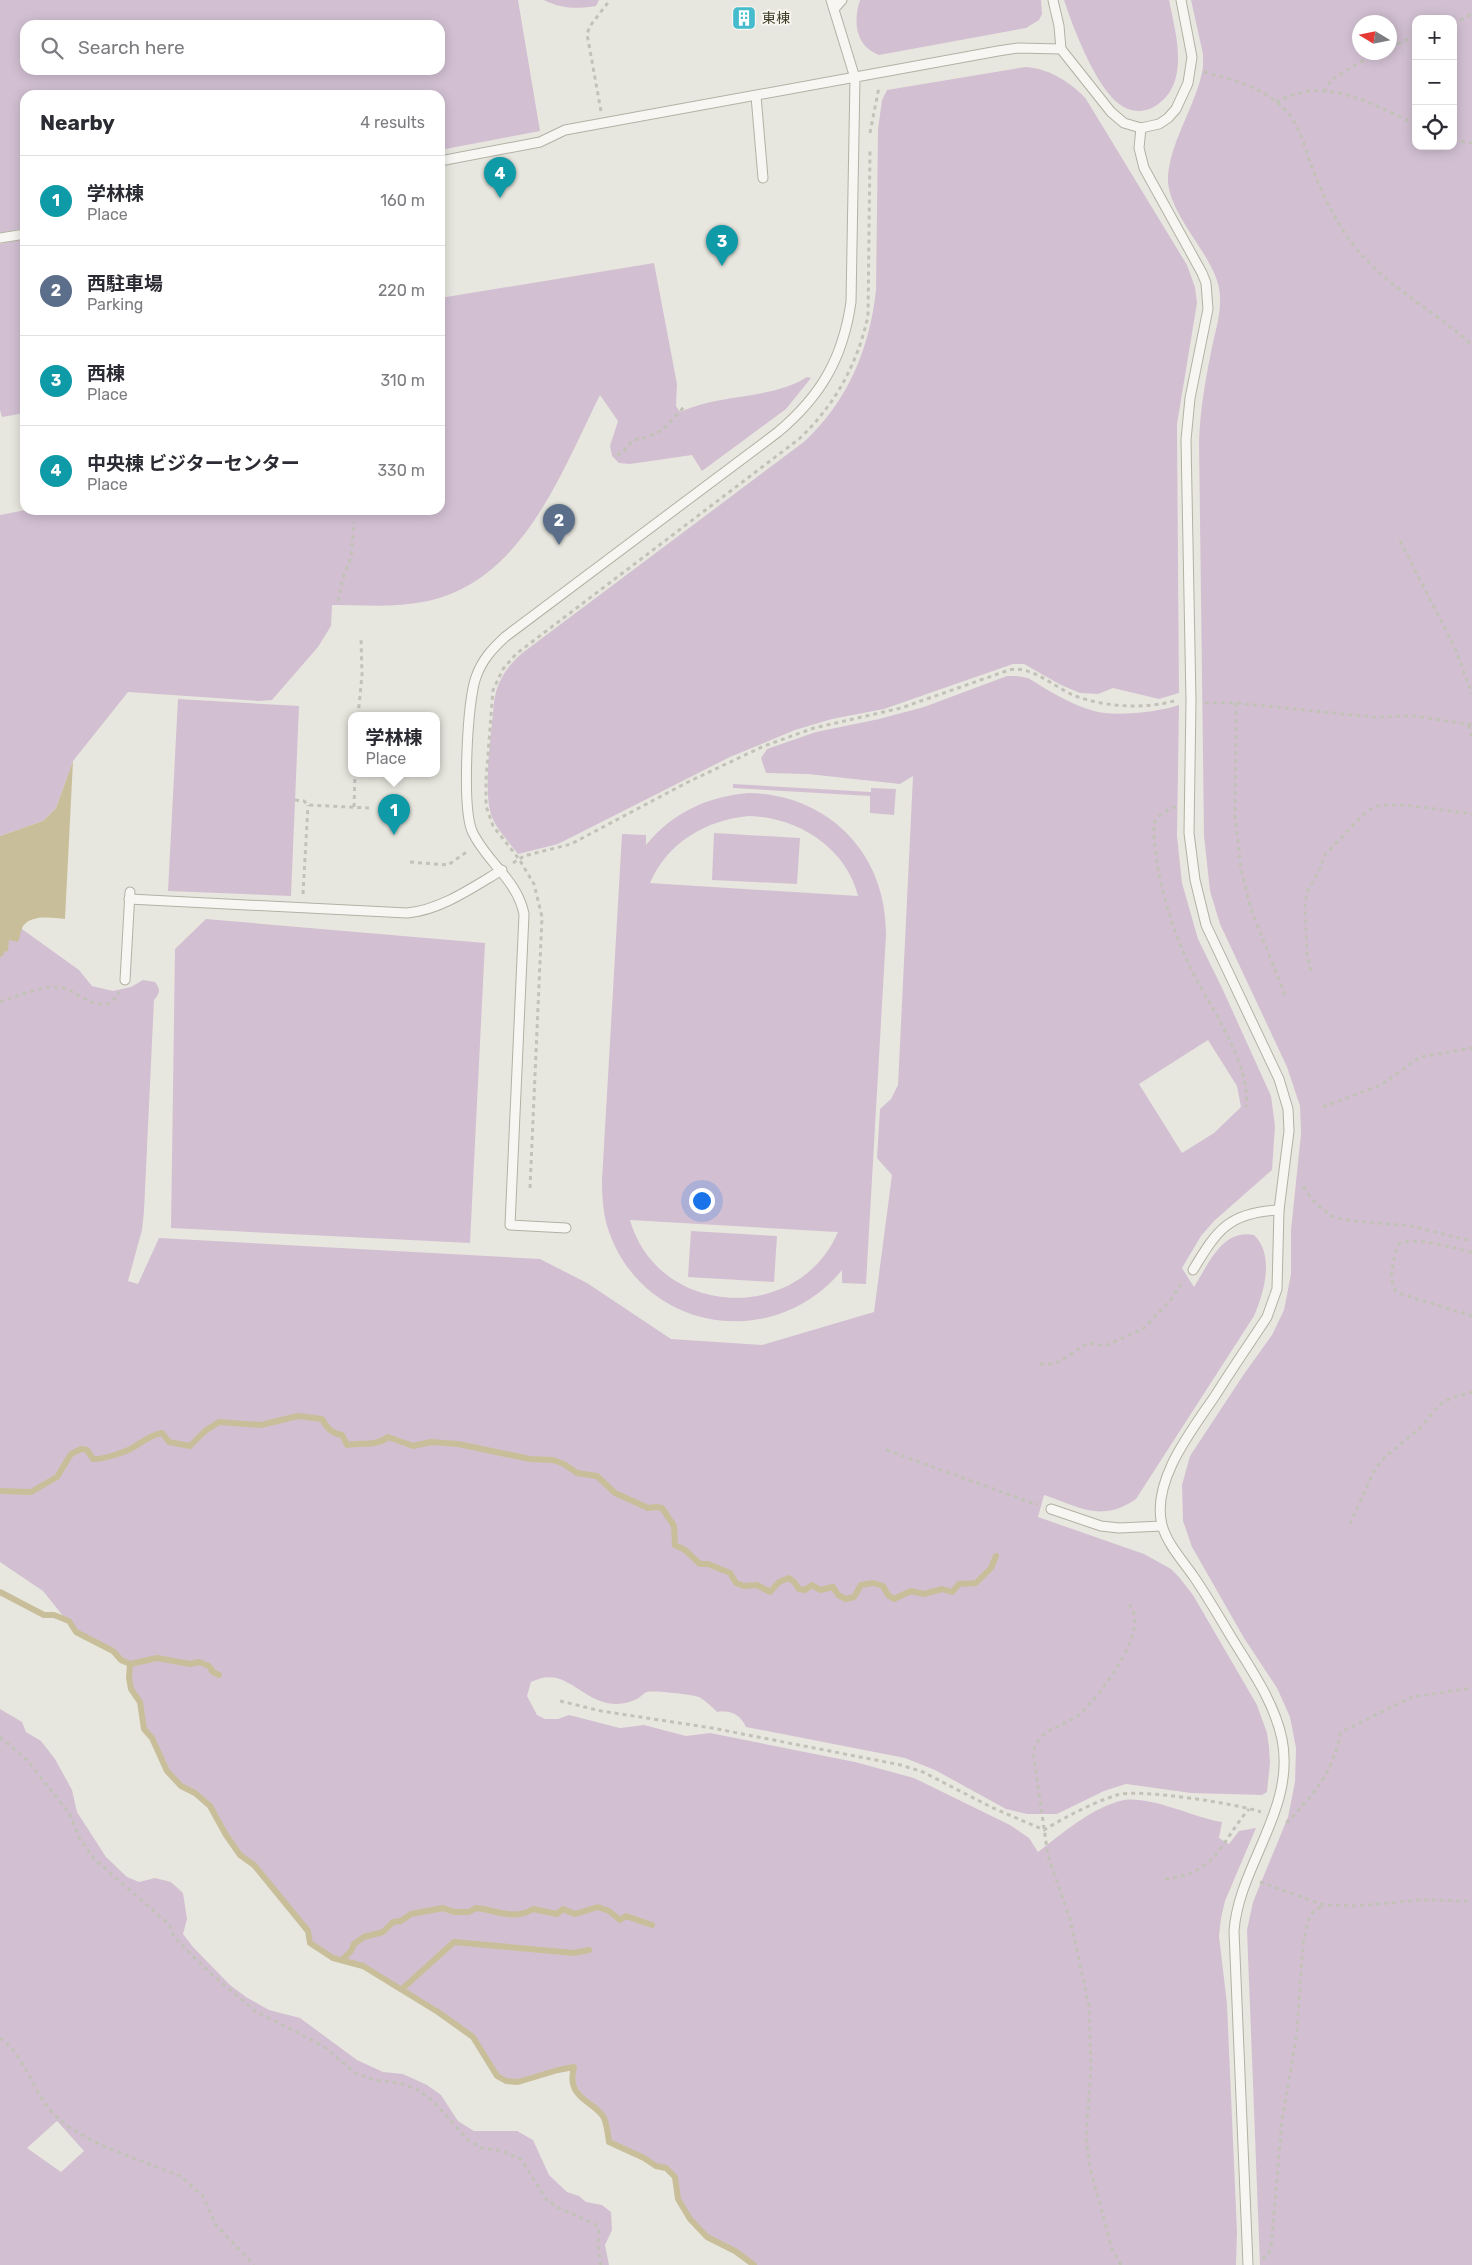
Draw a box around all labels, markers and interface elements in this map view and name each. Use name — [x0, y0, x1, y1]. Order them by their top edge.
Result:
building icon: 東棟 — [731, 5, 757, 31]
place label: 東棟 — [762, 10, 790, 27]
north arrow — [1352, 15, 1397, 60]
map controls — [1412, 15, 1457, 150]
button: + — [1412, 15, 1457, 60]
search box — [20, 20, 445, 75]
icon: search — [38, 34, 66, 62]
text: Search here — [78, 36, 185, 59]
button: − — [1412, 60, 1457, 105]
button: locate — [1412, 105, 1457, 150]
text: Nearby — [40, 110, 115, 135]
text: 4 results — [360, 113, 425, 132]
pin: 4 — [484, 157, 516, 198]
text: 学林棟 — [87, 182, 144, 205]
text: 1 — [52, 191, 60, 210]
text: 160 m — [380, 191, 425, 210]
text: Place — [87, 205, 128, 224]
pin: 3 — [706, 225, 738, 266]
text: 西駐車場 — [87, 272, 163, 295]
text: 2 — [51, 281, 61, 300]
text: 220 m — [378, 281, 425, 300]
text: Parking — [87, 295, 143, 314]
text: 西棟 — [87, 362, 125, 385]
text: 3 — [51, 371, 61, 390]
text: 310 m — [381, 371, 425, 390]
text: Place — [87, 385, 128, 404]
text: 中央棟 ビジターセンター — [87, 452, 300, 475]
text: 4 — [51, 461, 61, 480]
text: 330 m — [377, 461, 425, 480]
text: Place — [87, 475, 128, 494]
pin: 2 — [543, 504, 575, 545]
popup — [348, 712, 440, 777]
text: 学林棟 — [365, 726, 423, 749]
text: Place — [365, 749, 406, 768]
pin: 1 — [378, 794, 410, 835]
your location — [689, 1188, 715, 1214]

